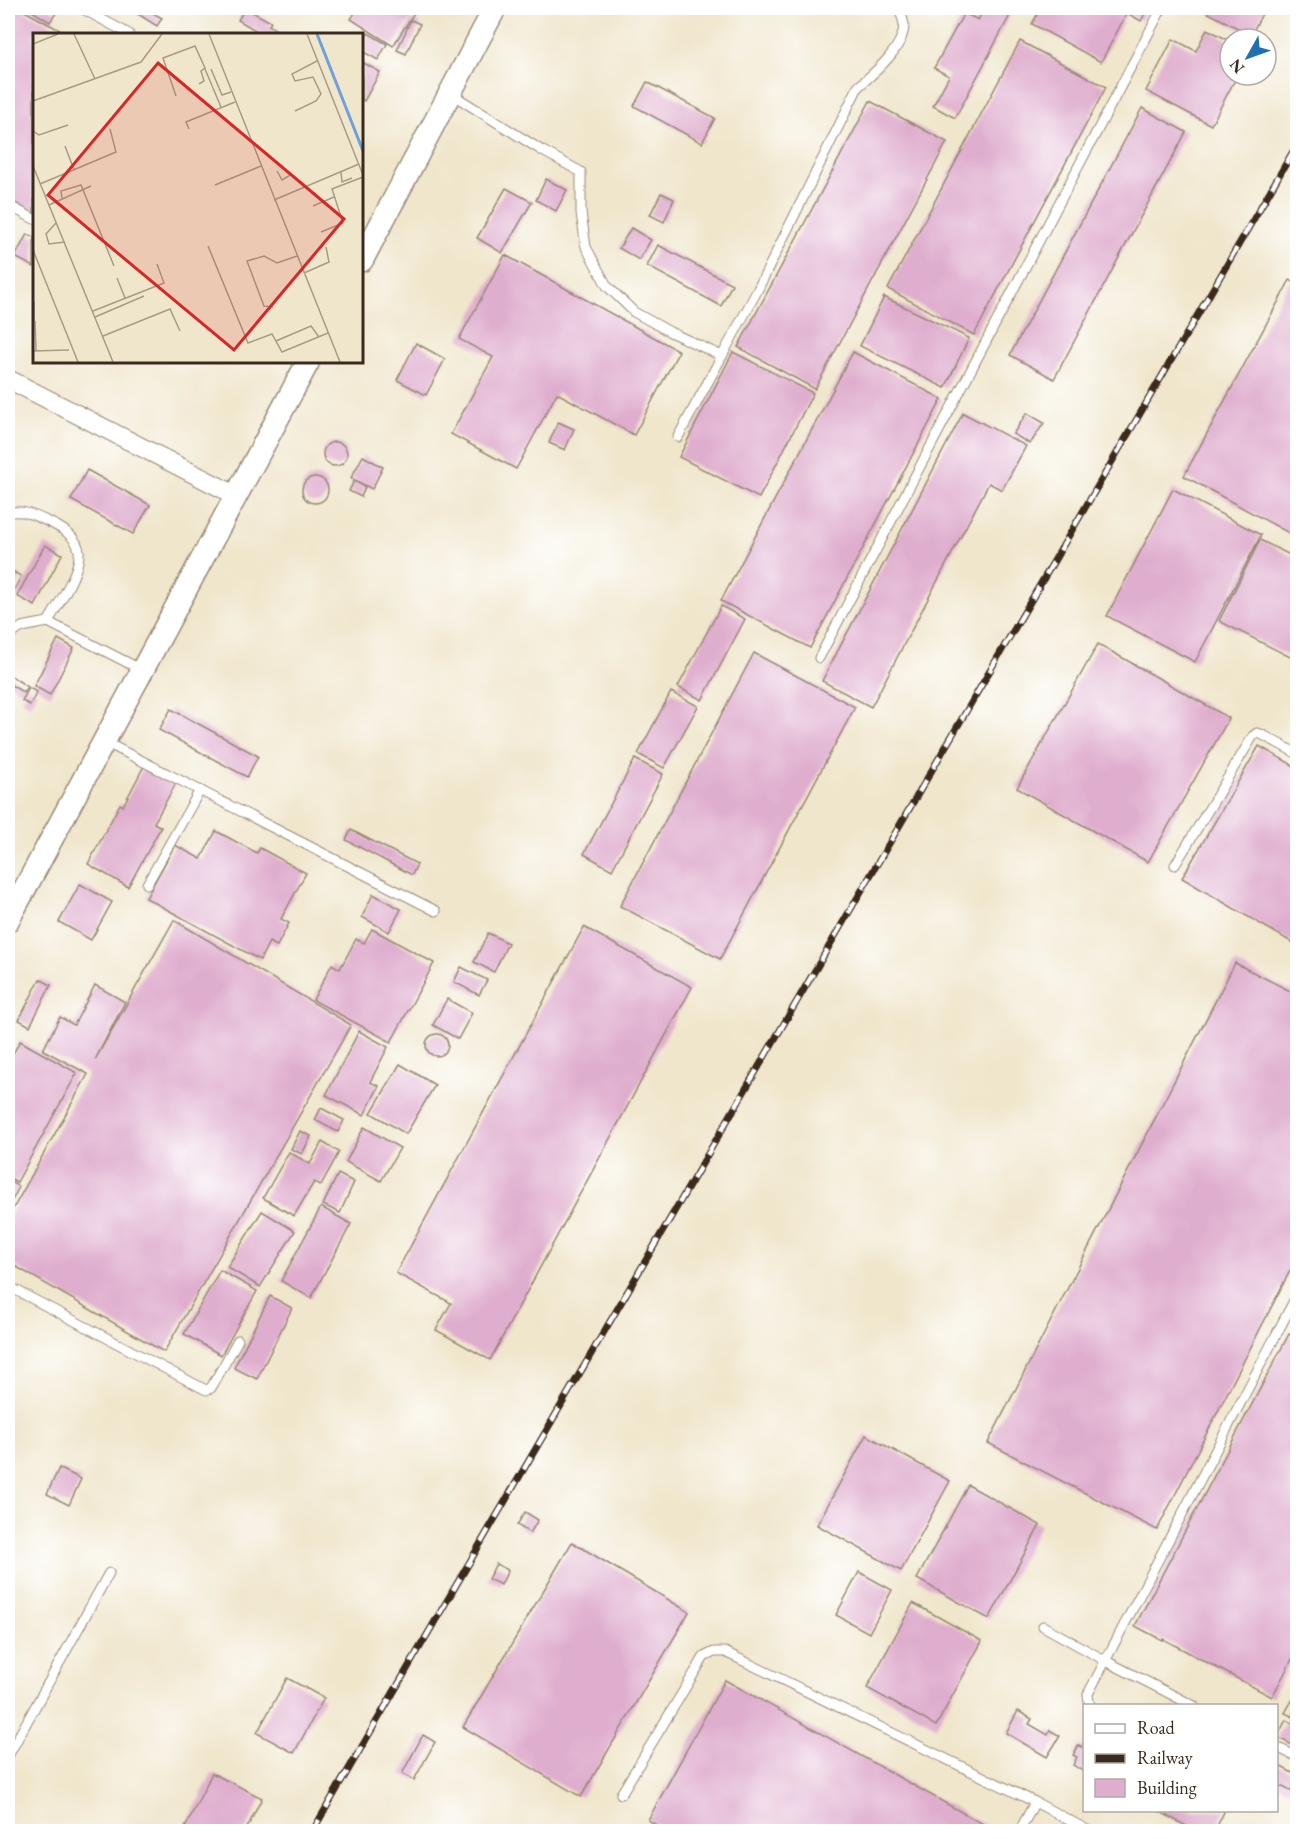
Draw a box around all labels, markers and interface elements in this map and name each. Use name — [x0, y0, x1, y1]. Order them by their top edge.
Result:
north arrow — [1218, 27, 1278, 87]
inset map — [33, 33, 363, 363]
text: N — [1225, 55, 1249, 78]
legend — [1083, 1704, 1278, 1812]
text: Road — [1137, 1716, 1176, 1739]
text: Railway — [1137, 1746, 1193, 1769]
text: Building — [1137, 1776, 1197, 1799]

